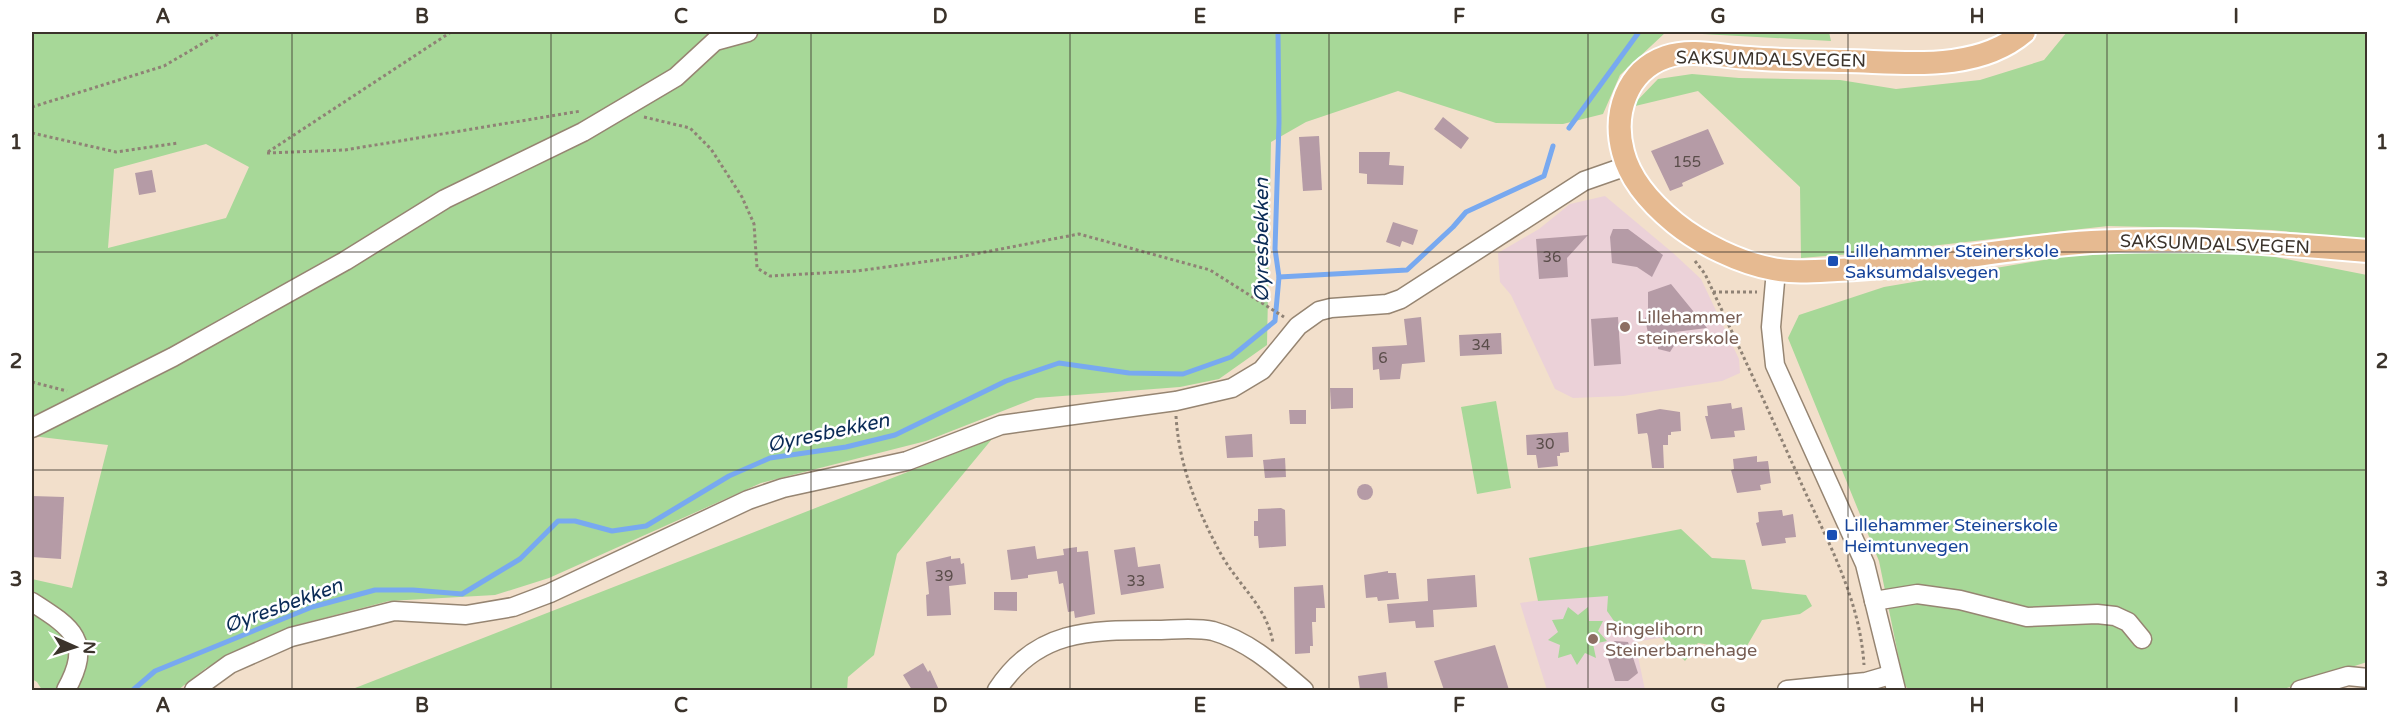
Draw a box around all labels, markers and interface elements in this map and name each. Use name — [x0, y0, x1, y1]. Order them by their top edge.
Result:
text: A — [156, 5, 171, 29]
text: B — [415, 5, 429, 29]
text: C — [674, 5, 688, 29]
text: D — [932, 5, 948, 29]
text: E — [1194, 5, 1207, 29]
text: F — [1453, 5, 1465, 29]
text: G — [1710, 5, 1726, 29]
text: H — [1969, 5, 1985, 29]
text: I — [2233, 5, 2239, 29]
street label: SAKSUMDALSVEGEN — [1676, 46, 1866, 72]
text: 1 — [10, 131, 22, 155]
text: 1 — [2376, 131, 2388, 155]
house number: 155 — [1673, 153, 1701, 171]
water label: Øyresbekken — [1250, 177, 1274, 302]
street label: SAKSUMDALSVEGEN — [2120, 230, 2310, 258]
place label: Lillehammer Steinerskole Saksumdalsvegen — [1845, 240, 2059, 283]
house number: 36 — [1543, 248, 1561, 266]
marker: Lillehammer Steinerskole Saksumdalsvegen — [1826, 254, 1840, 268]
place label: Lillehammer steinerskole — [1637, 306, 1742, 349]
marker: Lillehammer steinerskole — [1618, 320, 1632, 334]
house number: 34 — [1472, 336, 1490, 354]
house number: 6 — [1378, 349, 1388, 367]
text: 2 — [10, 350, 22, 374]
text: 2 — [2376, 350, 2388, 374]
water label: Øyresbekken — [765, 408, 892, 458]
house number: 30 — [1536, 435, 1554, 453]
place label: Lillehammer Steinerskole Heimtunvegen — [1844, 514, 2058, 557]
marker: Lillehammer Steinerskole Heimtunvegen — [1825, 528, 1839, 542]
house number: 39 — [935, 567, 953, 585]
text: 3 — [10, 568, 22, 592]
text: 3 — [2376, 568, 2388, 592]
house number: 33 — [1127, 572, 1145, 590]
water label: Øyresbekken — [221, 573, 347, 638]
north arrow — [45, 617, 105, 677]
place label: Ringelihorn Steinerbarnehage — [1605, 618, 1757, 661]
marker: Ringelihorn Steinerbarnehage — [1586, 632, 1600, 646]
text: N — [79, 641, 99, 655]
text: A — [156, 694, 171, 718]
text: B — [415, 694, 429, 718]
text: C — [674, 694, 688, 718]
text: D — [932, 694, 948, 718]
text: E — [1194, 694, 1207, 718]
text: F — [1453, 694, 1465, 718]
text: G — [1710, 694, 1726, 718]
text: H — [1969, 694, 1985, 718]
text: I — [2233, 694, 2239, 718]

